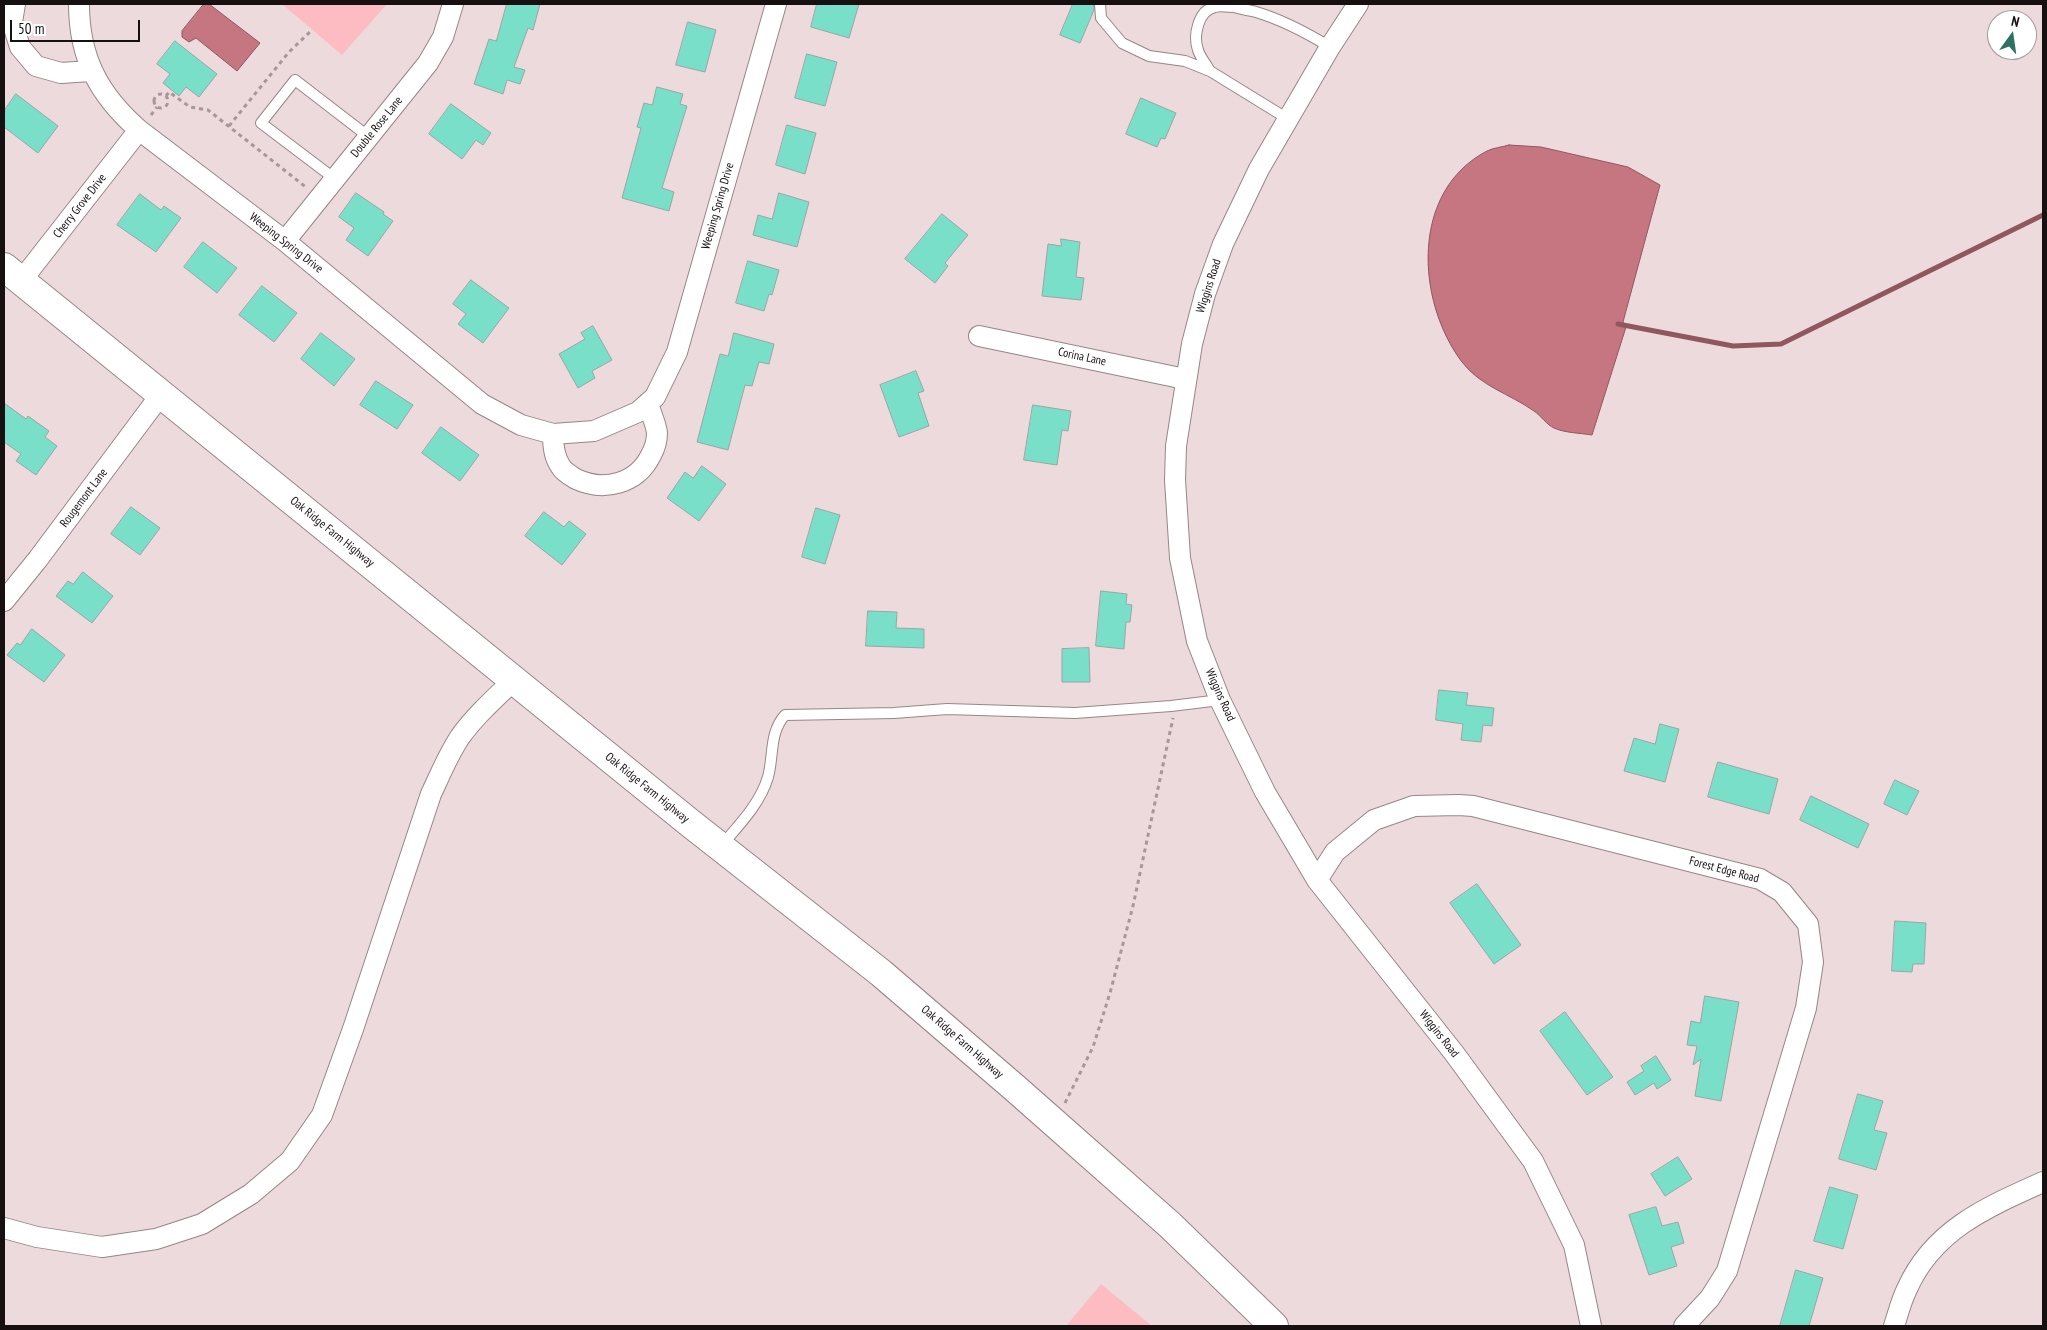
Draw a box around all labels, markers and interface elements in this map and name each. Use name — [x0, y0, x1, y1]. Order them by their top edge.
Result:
scale bar — [12, 10, 142, 42]
north arrow — [1987, 10, 2037, 60]
text: N — [2010, 12, 2021, 31]
text: 50 m — [18, 19, 44, 38]
street label: Double Rose Lane — [348, 94, 406, 160]
street label: Weeping Spring Drive — [699, 161, 737, 251]
street label: Cherry Grove Drive — [50, 171, 110, 241]
street label: Weeping Spring Drive — [246, 210, 326, 276]
street label: Wiggins Road — [1194, 257, 1224, 315]
street label: Corina Lane — [1057, 345, 1107, 369]
street label: Rougemont Lane — [57, 466, 111, 530]
street label: Oak Ridge Farm Highway — [287, 494, 377, 570]
street label: Wiggins Road — [1202, 667, 1238, 723]
street label: Oak Ridge Farm Highway — [602, 750, 692, 826]
street label: Forest Edge Road — [1687, 854, 1761, 886]
street label: Oak Ridge Farm Highway — [918, 1002, 1006, 1082]
street label: Wiggins Road — [1416, 1008, 1462, 1060]

